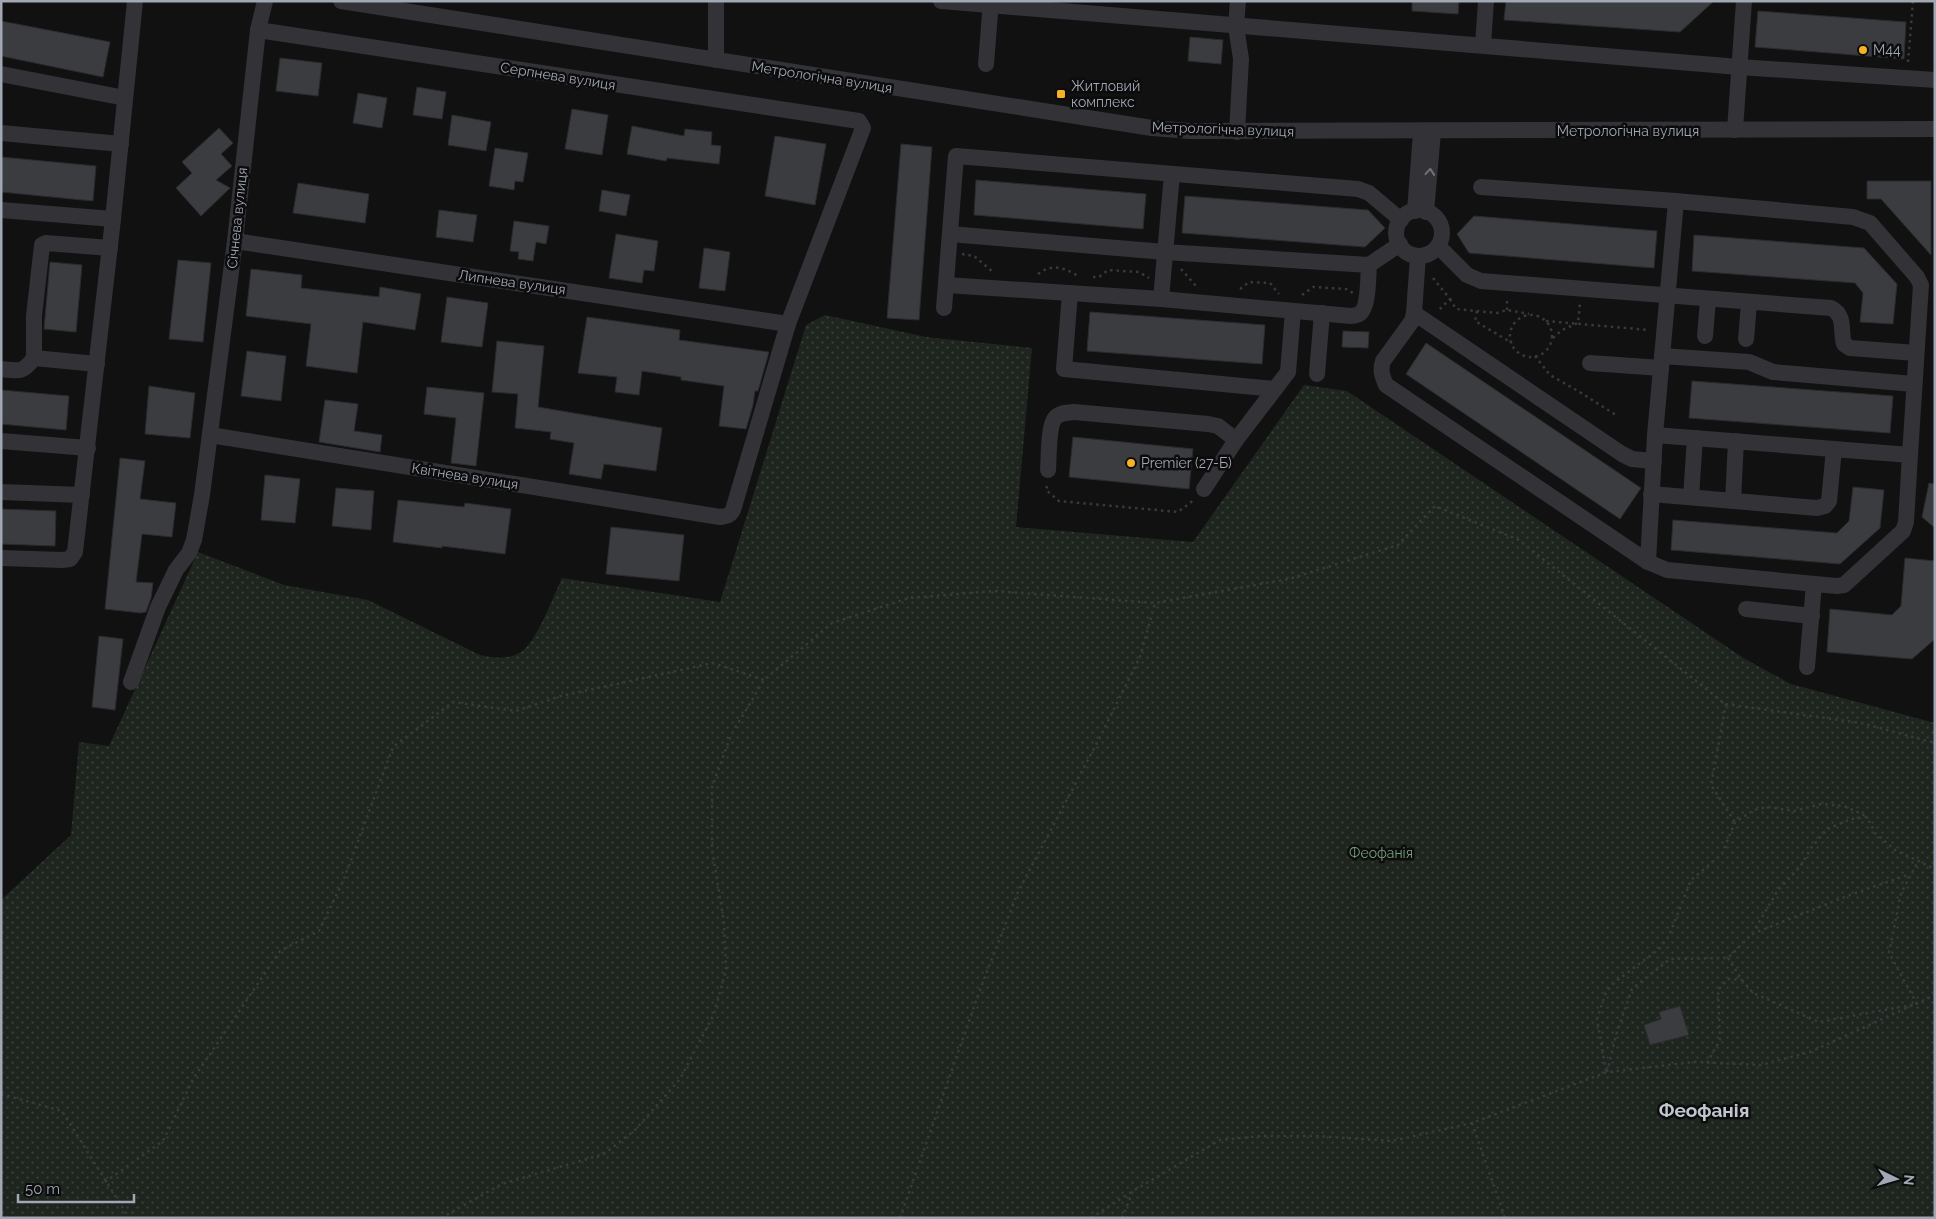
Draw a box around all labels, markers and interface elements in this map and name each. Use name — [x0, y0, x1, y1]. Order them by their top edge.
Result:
place label: M44 — [1873, 42, 1901, 58]
marker: M44 — [1857, 44, 1869, 56]
street label: Метрологічна вулиця — [750, 58, 894, 96]
street label: Серпнева вулиця — [499, 59, 617, 93]
place label: Житловий комплекс — [1071, 78, 1140, 110]
marker: Житловий комплекс — [1055, 88, 1067, 100]
street label: Метрологічна вулиця — [1152, 119, 1294, 139]
street label: Метрологічна вулиця — [1557, 123, 1699, 139]
street label: Січнева вулиця — [224, 167, 250, 269]
one-way arrow — [1424, 167, 1435, 175]
street label: Липнева вулиця — [457, 267, 567, 297]
place label: Premier (27-Б) — [1141, 455, 1232, 471]
marker: Premier (27-Б) — [1125, 457, 1137, 469]
street label: Квітнева вулиця — [410, 460, 520, 492]
park label: Феофанія — [1349, 845, 1413, 861]
district label: Феофанія — [1659, 1099, 1749, 1121]
north arrow — [1871, 1154, 1921, 1204]
scale bar — [18, 1172, 134, 1204]
text: N — [1901, 1174, 1917, 1186]
text: 50 m — [25, 1180, 60, 1198]

